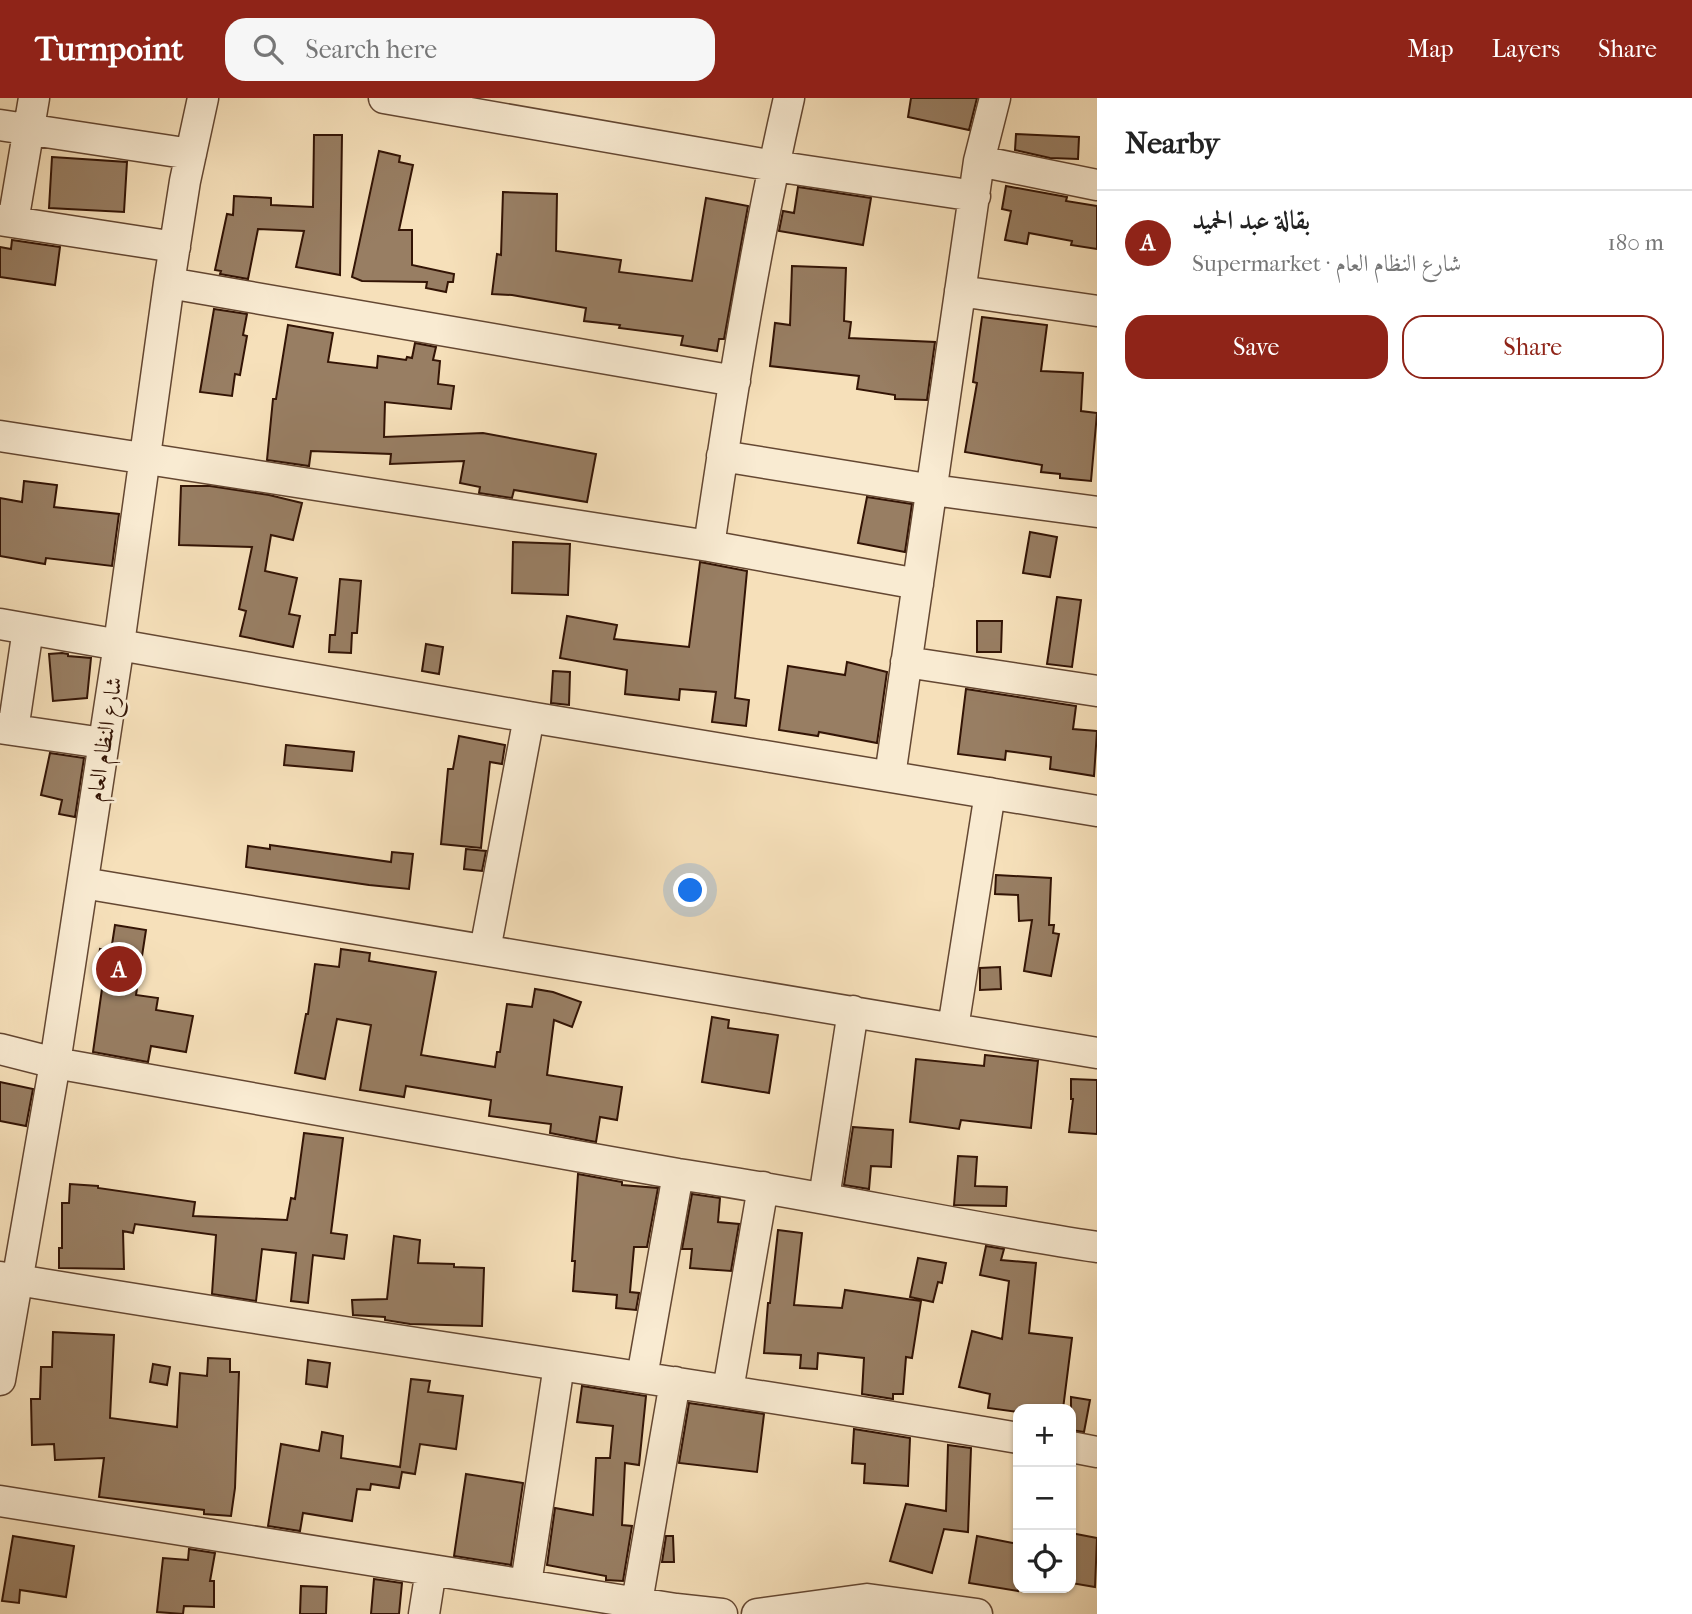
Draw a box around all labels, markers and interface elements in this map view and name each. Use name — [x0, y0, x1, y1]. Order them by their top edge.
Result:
search box — [225, 18, 715, 81]
text: Turnpoint — [35, 30, 183, 69]
icon: search — [249, 30, 287, 68]
text: Search here — [305, 34, 437, 65]
text: Map — [1408, 35, 1454, 63]
text: Layers — [1492, 35, 1560, 63]
text: Share — [1598, 35, 1657, 63]
text: Nearby — [1125, 126, 1220, 161]
text: بقالة عبد الحميد — [1192, 205, 1310, 236]
text: A — [1141, 229, 1155, 256]
text: 180 m — [1607, 229, 1664, 256]
text: Supermarket · شارع النظام العام — [1192, 250, 1461, 277]
button: Save — [1125, 315, 1388, 379]
button: Share — [1402, 315, 1664, 379]
street label: شارع النظام العام — [81, 675, 134, 804]
your location — [673, 873, 707, 907]
pin: A — [96, 943, 142, 995]
map controls — [1013, 1404, 1076, 1593]
button: + — [1013, 1404, 1076, 1467]
button: − — [1013, 1467, 1076, 1530]
button: locate — [1013, 1530, 1076, 1593]

